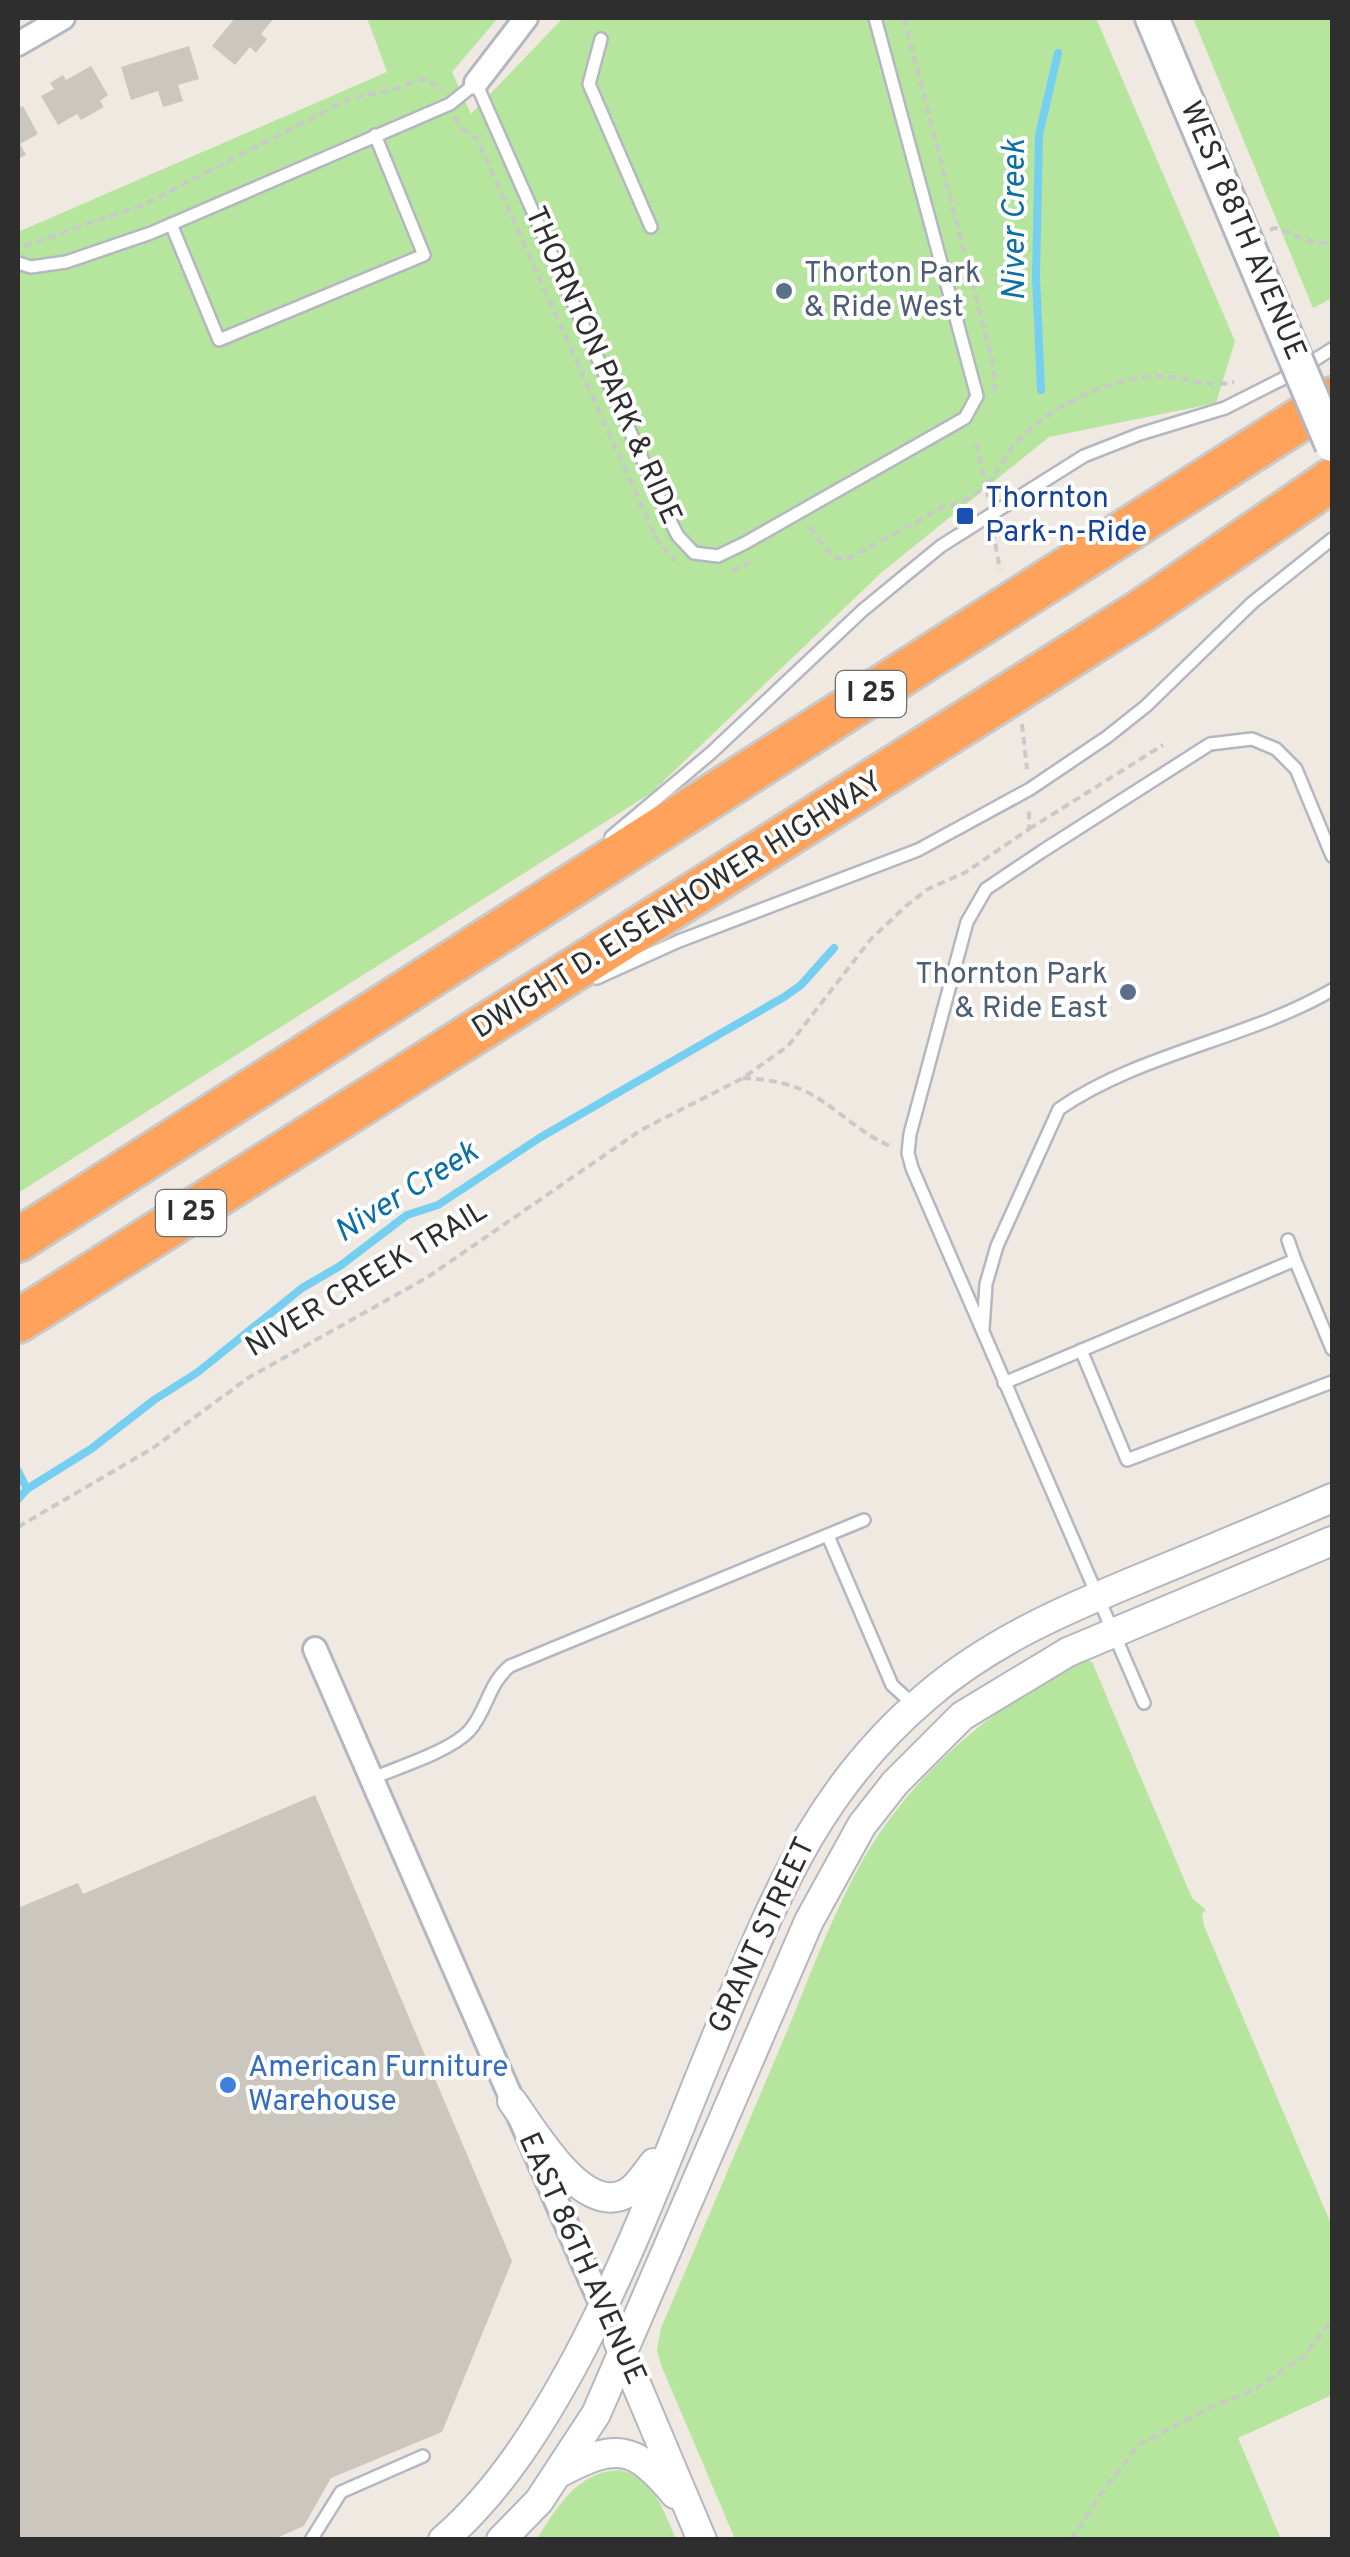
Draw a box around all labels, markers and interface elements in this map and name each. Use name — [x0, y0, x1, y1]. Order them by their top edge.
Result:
street label: WEST 88TH AVENUE — [1171, 96, 1313, 366]
water label: Niver Creek — [996, 138, 1036, 301]
street label: THORNTON PARK & RIDE — [515, 202, 689, 530]
place label: Thorton Park & Ride West — [804, 256, 981, 327]
marker: Thorton Park & Ride West — [773, 280, 795, 302]
place label: Thornton Park-n-Ride — [985, 481, 1147, 552]
marker: Thornton Park-n-Ride — [954, 505, 976, 527]
road number: I 25 — [836, 671, 906, 717]
street label: DWIGHT D. EISENHOWER HIGHWAY — [466, 764, 890, 1048]
place label: Thornton Park & Ride East — [915, 957, 1108, 1028]
marker: Thornton Park & Ride East — [1117, 981, 1139, 1003]
water label: Niver Creek — [328, 1133, 487, 1253]
road number: I 25 — [156, 1190, 226, 1236]
street label: NIVER CREEK TRAIL — [240, 1193, 494, 1367]
street label: GRANT STREET — [701, 1832, 825, 2040]
place label: American Furniture Warehouse — [248, 2050, 508, 2121]
marker: American Furniture Warehouse — [217, 2074, 239, 2096]
street label: EAST 86TH AVENUE — [509, 2127, 653, 2391]

